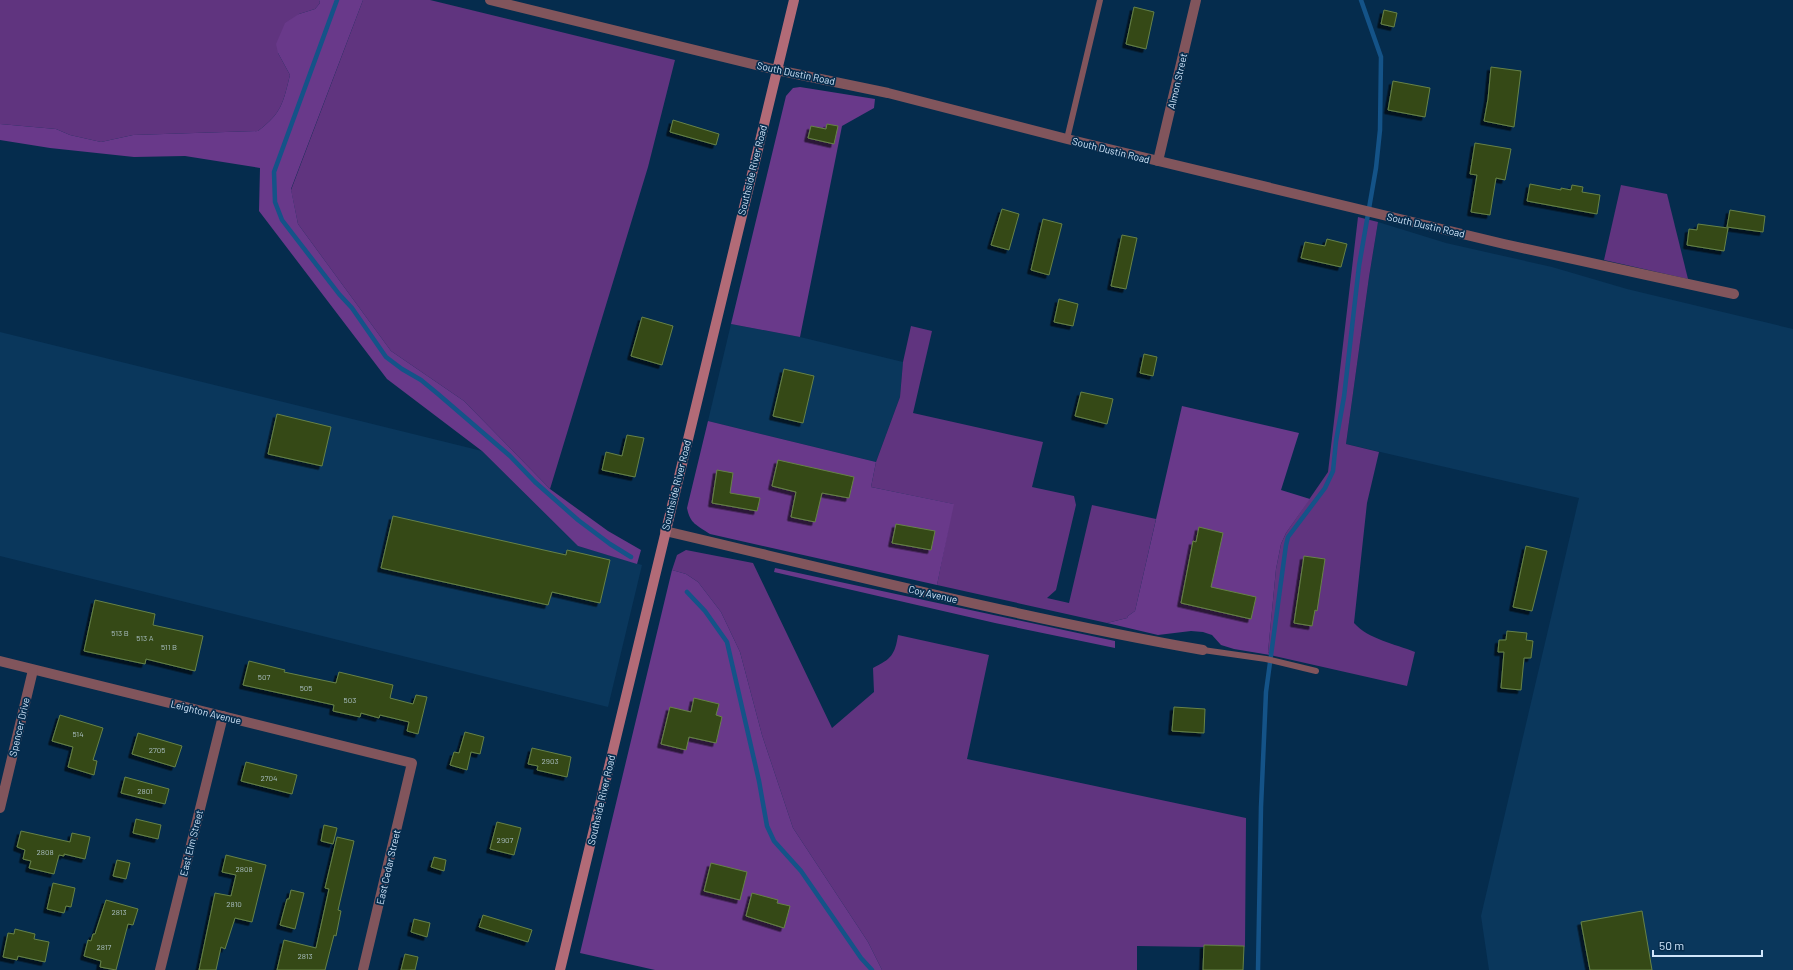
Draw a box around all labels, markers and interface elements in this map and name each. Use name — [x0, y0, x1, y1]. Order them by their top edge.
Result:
street label: Almon Street — [1165, 52, 1189, 110]
street label: South Dustin Road — [756, 59, 836, 87]
street label: Southside River Road — [735, 124, 769, 216]
street label: South Dustin Road — [1071, 135, 1151, 165]
street label: South Dustin Road — [1386, 210, 1466, 240]
street label: Southside River Road — [659, 439, 693, 531]
street label: Coy Avenue — [907, 583, 959, 605]
house number: 513 B — [111, 628, 129, 638]
house number: 513 A — [136, 633, 154, 643]
house number: 511 B — [161, 642, 177, 652]
house number: 507 — [258, 672, 270, 682]
house number: 505 — [300, 683, 312, 693]
house number: 503 — [344, 695, 356, 705]
street label: Spencer Drive — [6, 696, 32, 758]
street label: Leighton Avenue — [169, 697, 243, 727]
house number: 514 — [72, 729, 84, 739]
house number: 2705 — [149, 745, 165, 755]
street label: Southside River Road — [585, 754, 617, 846]
house number: 2903 — [541, 756, 559, 766]
house number: 2704 — [261, 773, 278, 783]
house number: 2801 — [137, 786, 153, 796]
street label: East Elm Street — [177, 808, 205, 877]
street label: East Cedar Street — [374, 828, 403, 906]
house number: 2907 — [497, 835, 514, 845]
house number: 2808 — [36, 847, 54, 857]
house number: 2808 — [235, 864, 253, 874]
house number: 2810 — [226, 899, 242, 909]
house number: 2813 — [111, 907, 127, 917]
scale bar — [1653, 932, 1762, 958]
text: 50 m — [1659, 938, 1684, 952]
house number: 2817 — [97, 942, 112, 952]
house number: 2813 — [297, 951, 313, 961]

